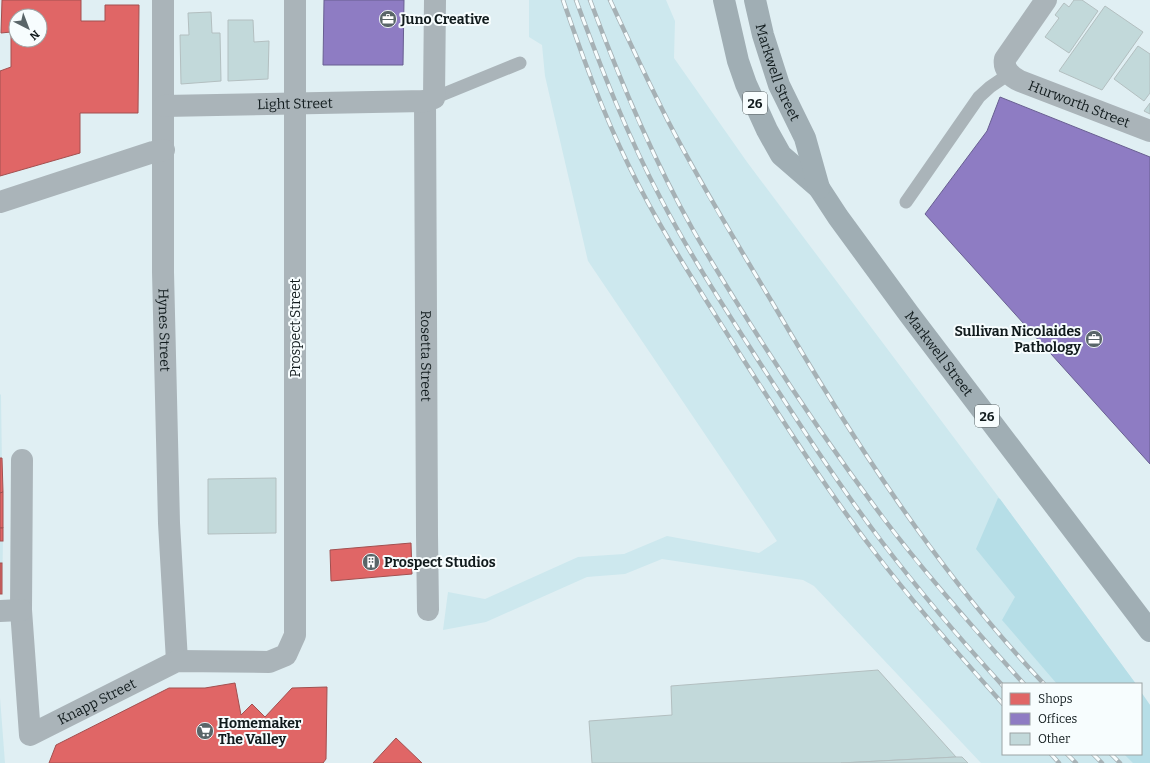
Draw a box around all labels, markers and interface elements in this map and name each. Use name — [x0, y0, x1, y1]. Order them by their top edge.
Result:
north arrow — [8, 8, 48, 48]
office icon: Juno Creative — [378, 9, 398, 29]
place label: Juno Creative — [400, 11, 490, 28]
street label: Markwell Street — [752, 22, 803, 124]
text: N — [26, 27, 42, 43]
street label: Hurworth Street — [1026, 77, 1132, 131]
road number: 26 — [743, 92, 767, 114]
street label: Light Street — [257, 95, 333, 113]
street label: Prospect Street — [287, 278, 304, 378]
street label: Hynes Street — [154, 288, 173, 372]
street label: Markwell Street — [901, 308, 976, 400]
street label: Rosetta Street — [417, 310, 434, 402]
place label: Sullivan Nicolaides Pathology — [954, 323, 1081, 356]
office icon: Sullivan Nicolaides Pathology — [1084, 329, 1104, 349]
road number: 26 — [975, 405, 999, 427]
building icon: Prospect Studios — [361, 552, 381, 572]
place label: Prospect Studios — [384, 554, 496, 571]
street label: Knapp Street — [55, 675, 139, 729]
legend — [1002, 683, 1142, 755]
text: Shops — [1038, 692, 1073, 706]
text: Offices — [1038, 712, 1077, 726]
place label: Homemaker The Valley — [218, 715, 302, 748]
supermarket icon: Homemaker The Valley — [195, 721, 215, 741]
text: Other — [1038, 732, 1071, 746]

